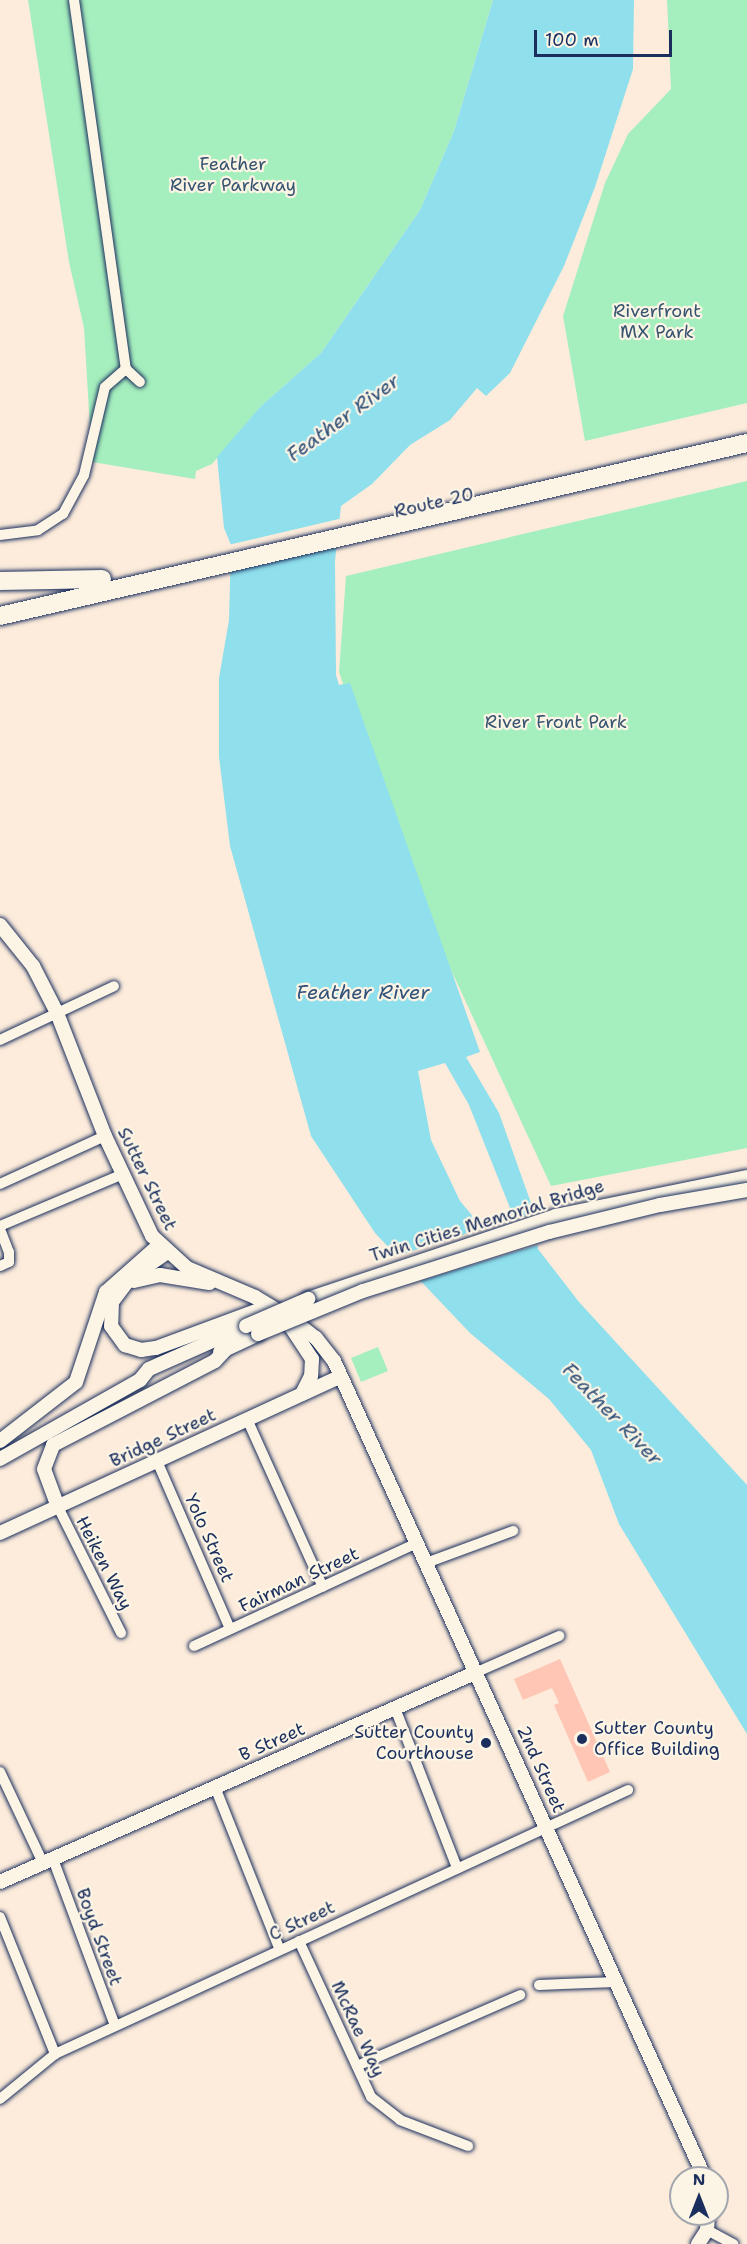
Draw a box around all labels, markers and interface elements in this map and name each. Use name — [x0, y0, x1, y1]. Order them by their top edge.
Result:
scale bar — [537, 18, 675, 56]
text: 100 m — [545, 28, 599, 52]
park label: Feather River Parkway — [170, 154, 296, 196]
park label: Riverfront MX Park — [613, 301, 701, 344]
water label: Feather River — [282, 369, 404, 467]
street label: Route 20 — [392, 483, 476, 523]
park label: River Front Park — [485, 711, 627, 733]
water label: Feather River — [296, 980, 430, 1004]
street label: Sutter Street — [113, 1124, 181, 1234]
street label: Twin Cities Memorial Bridge — [367, 1175, 607, 1267]
water label: Feather River — [557, 1358, 667, 1470]
street label: Bridge Street — [106, 1404, 220, 1472]
street label: Yolo Street — [180, 1490, 238, 1586]
street label: Heiken Way — [71, 1512, 137, 1614]
street label: Fairman Street — [236, 1543, 362, 1617]
street label: B Street — [236, 1718, 308, 1766]
place label: Sutter County Office Building — [594, 1718, 720, 1760]
place label: Sutter County Courthouse — [354, 1722, 474, 1764]
street label: 2nd Street — [512, 1722, 570, 1816]
marker: Sutter County Office Building — [575, 1732, 589, 1746]
marker: Sutter County Courthouse — [479, 1736, 493, 1750]
street label: Boyd Street — [71, 1885, 127, 1989]
street label: C Street — [266, 1896, 338, 1946]
street label: McRae Way — [326, 1978, 390, 2080]
north arrow — [669, 2166, 729, 2226]
text: N — [693, 2169, 705, 2190]

